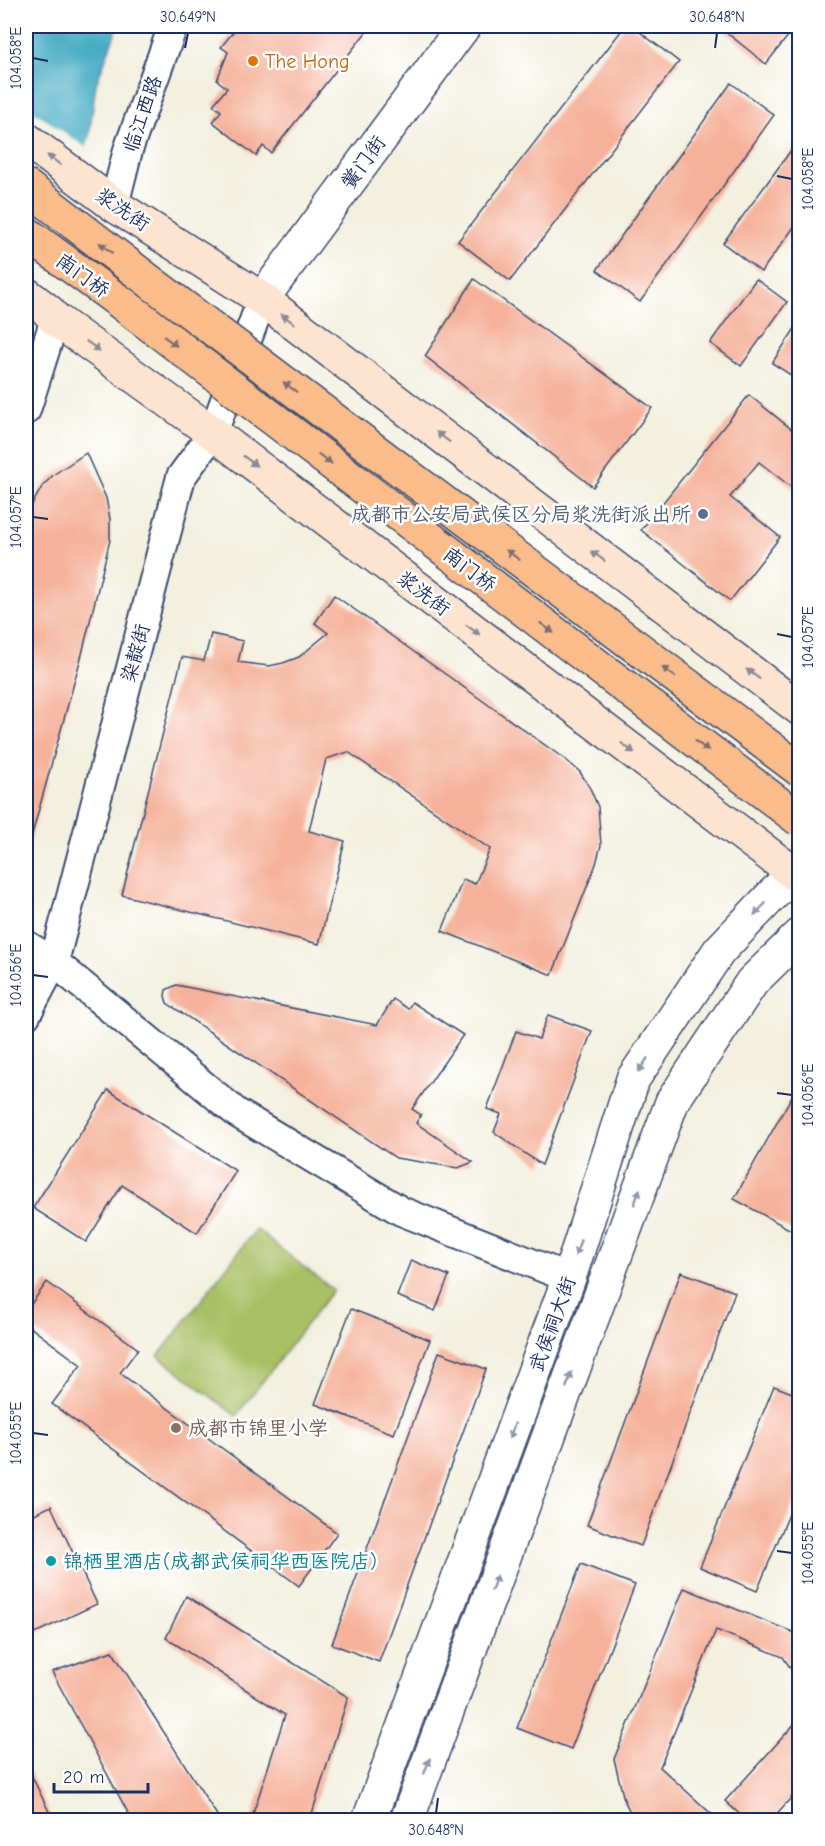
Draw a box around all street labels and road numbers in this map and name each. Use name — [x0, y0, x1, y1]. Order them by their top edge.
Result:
street label: 临江西路 — [119, 72, 167, 156]
street label: 黉门街 — [336, 131, 390, 193]
street label: 浆洗街 — [91, 183, 154, 236]
street label: 南门桥 — [52, 248, 114, 302]
street label: 南门桥 — [439, 542, 501, 597]
street label: 浆洗街 — [393, 566, 455, 621]
street label: 染靛街 — [117, 621, 154, 685]
street label: 武侯祠大街 — [525, 1273, 580, 1375]

